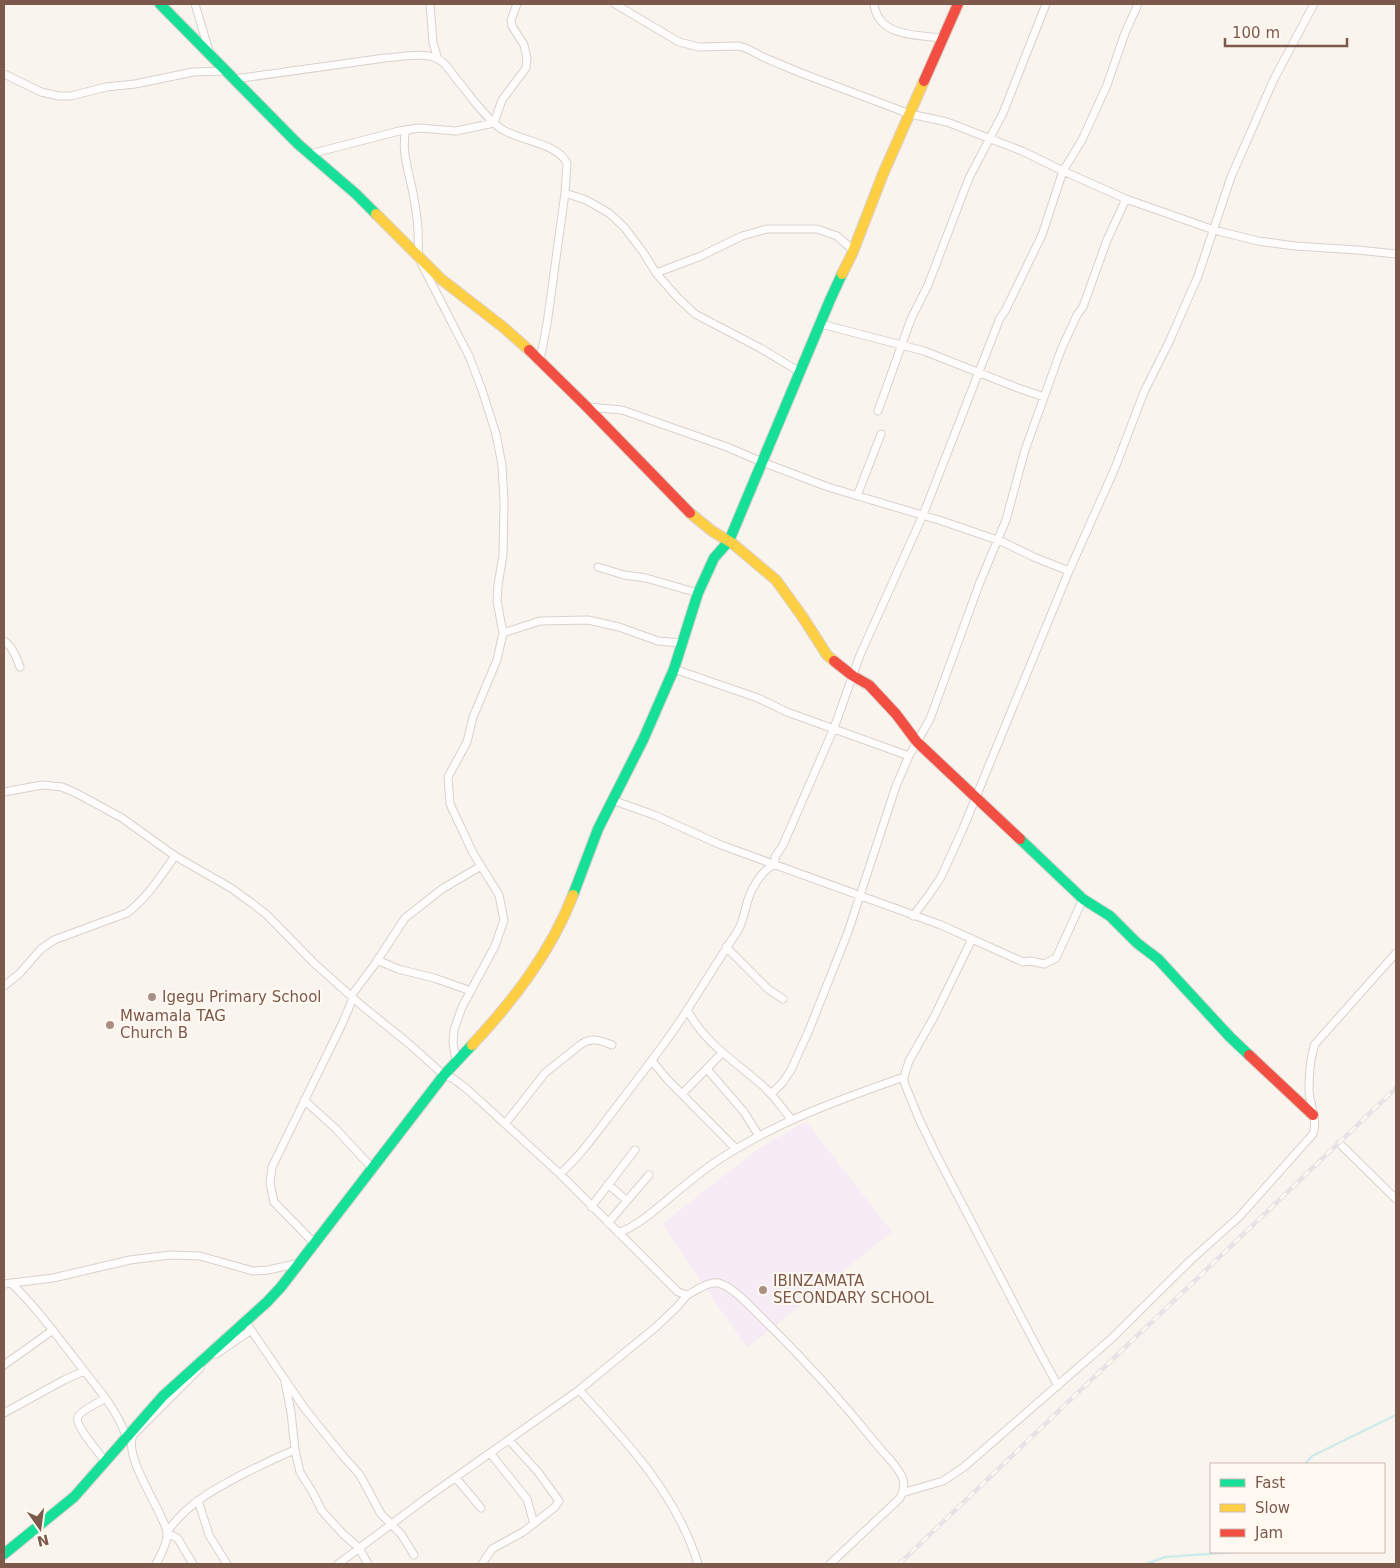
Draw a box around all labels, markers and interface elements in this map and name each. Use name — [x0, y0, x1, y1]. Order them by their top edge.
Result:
scale bar — [1225, 15, 1348, 47]
text: 100 m — [1232, 24, 1280, 42]
place label: Igegu Primary School — [162, 988, 322, 1006]
marker: Igegu Primary School — [146, 991, 158, 1003]
place label: Mwamala TAG Church B — [120, 1007, 226, 1042]
marker: Mwamala TAG Church B — [104, 1019, 116, 1031]
place label: IBINZAMATA SECONDARY SCHOOL — [773, 1272, 934, 1307]
marker: IBINZAMATA SECONDARY SCHOOL — [757, 1284, 769, 1296]
legend — [1210, 1463, 1385, 1553]
text: Fast — [1255, 1474, 1285, 1492]
text: Slow — [1255, 1499, 1290, 1517]
north arrow — [15, 1503, 65, 1553]
text: Jam — [1254, 1524, 1283, 1542]
text: N — [36, 1531, 51, 1550]

